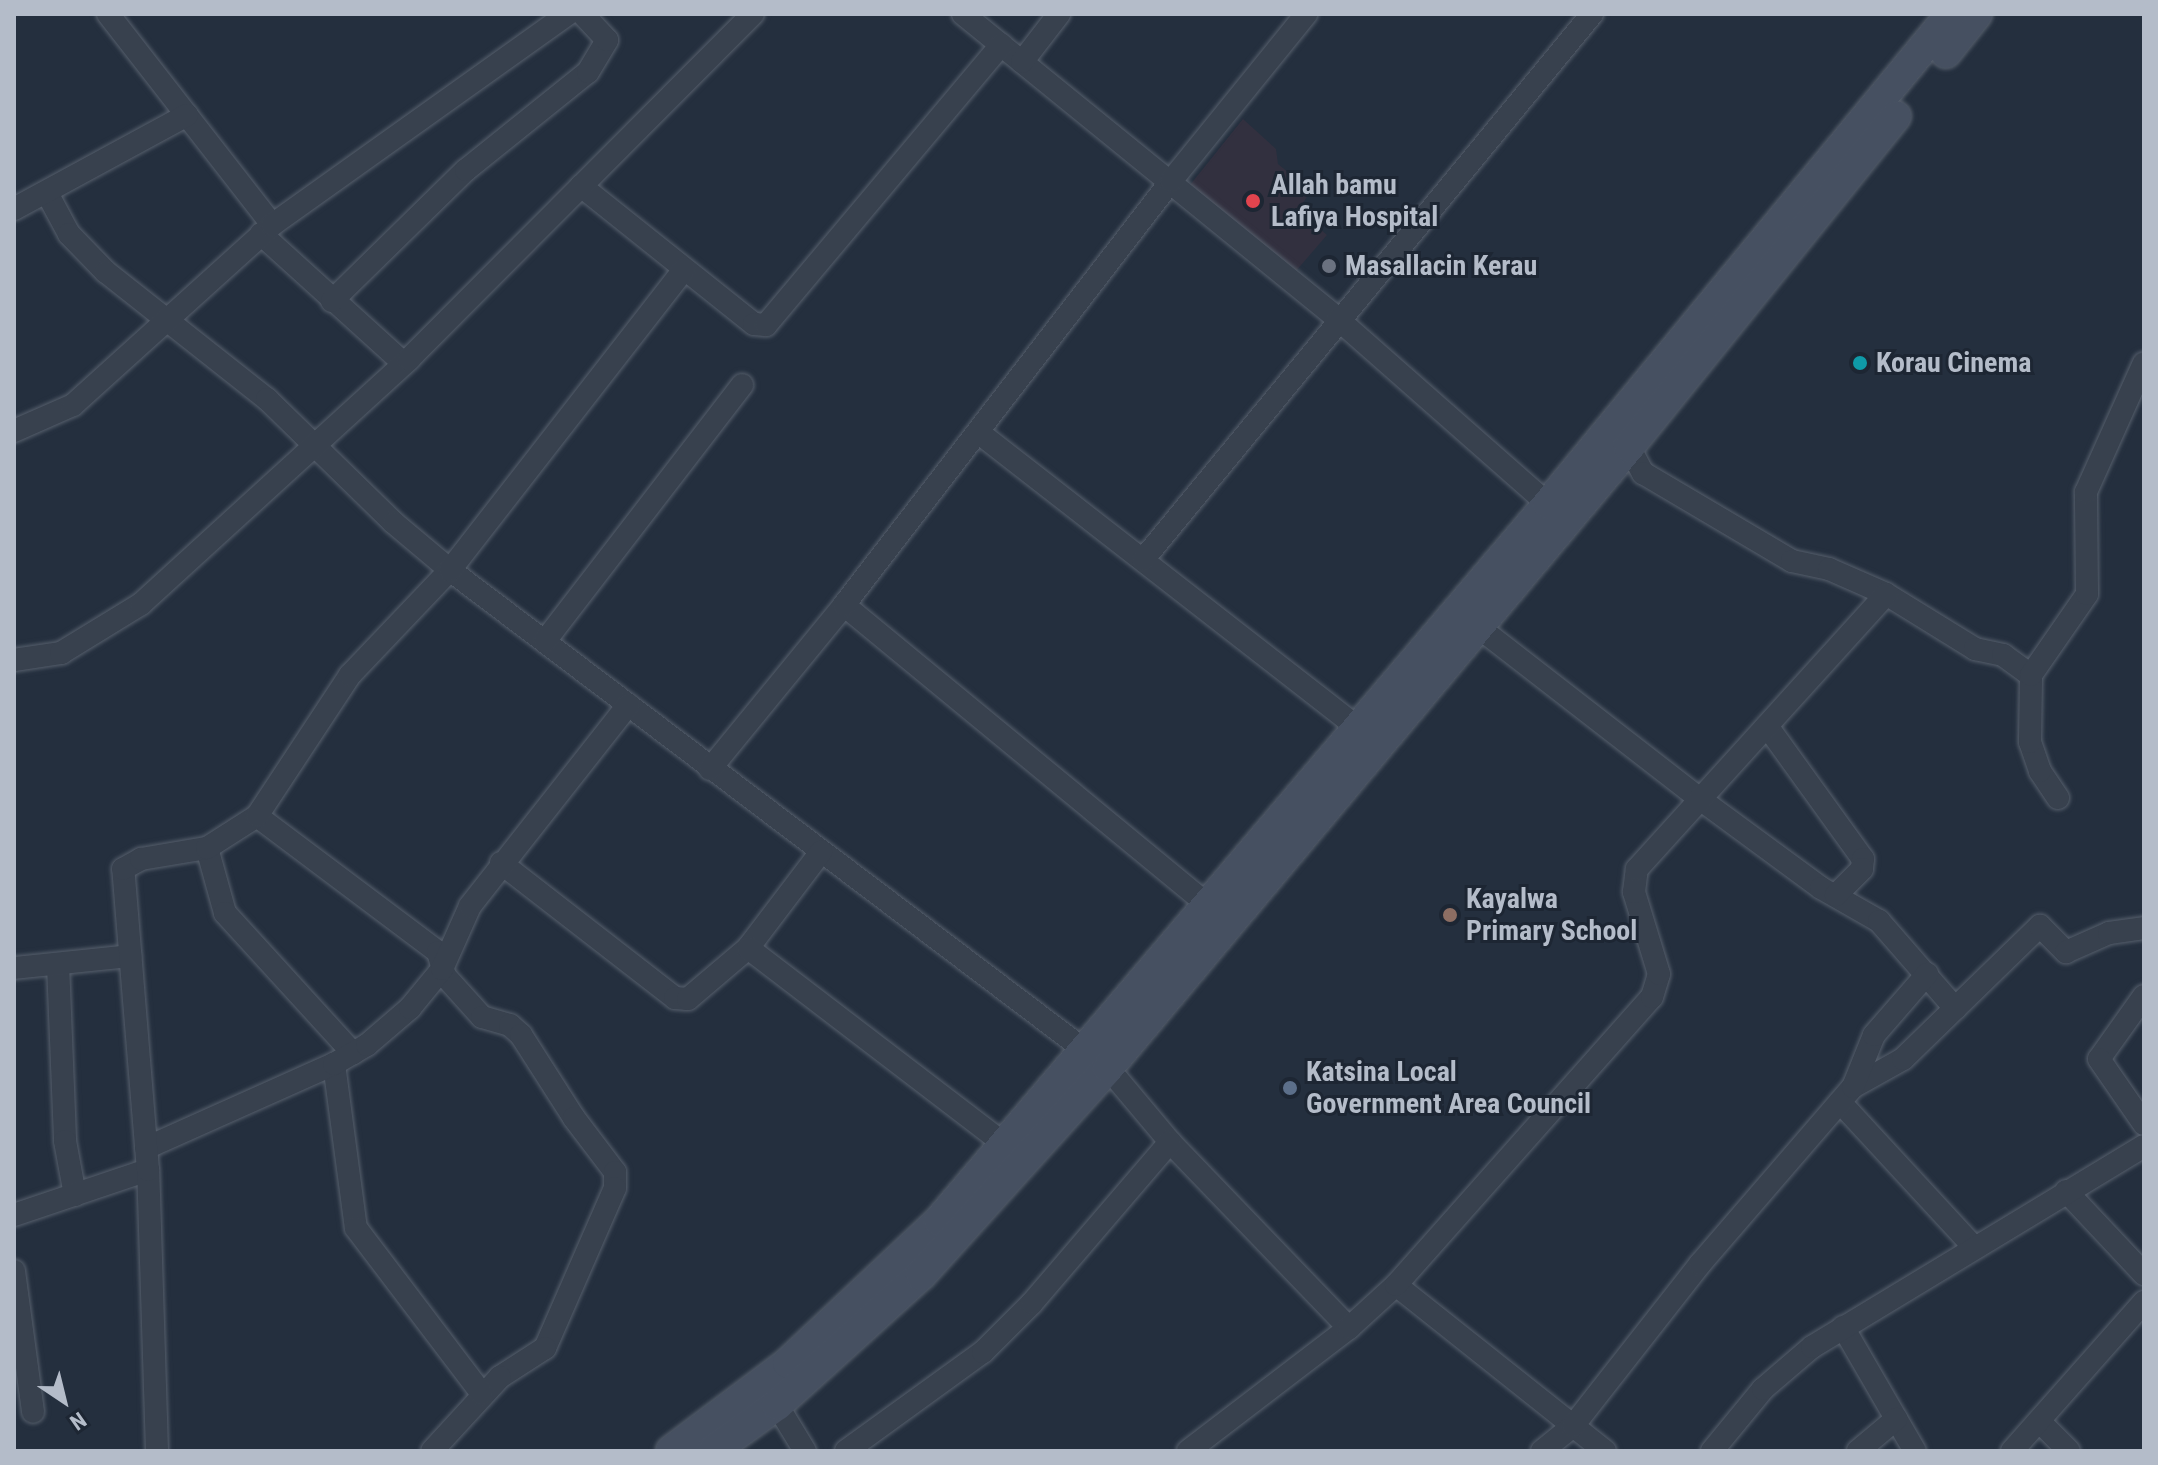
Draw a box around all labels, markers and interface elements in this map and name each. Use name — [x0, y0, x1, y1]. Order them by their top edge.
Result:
place label: Allah bamu Lafiya Hospital — [1271, 168, 1438, 234]
marker: Allah bamu Lafiya Hospital — [1242, 190, 1264, 212]
place label: Masallacin Kerau — [1345, 249, 1537, 283]
marker: Masallacin Kerau — [1320, 257, 1338, 275]
place label: Korau Cinema — [1876, 346, 2031, 380]
marker: Korau Cinema — [1851, 354, 1869, 372]
place label: Kayalwa Primary School — [1466, 882, 1637, 948]
marker: Kayalwa Primary School — [1441, 906, 1459, 924]
place label: Katsina Local Government Area Council — [1306, 1055, 1591, 1121]
marker: Katsina Local Government Area Council — [1281, 1079, 1299, 1097]
north arrow — [24, 1361, 104, 1441]
text: N — [65, 1407, 91, 1435]

